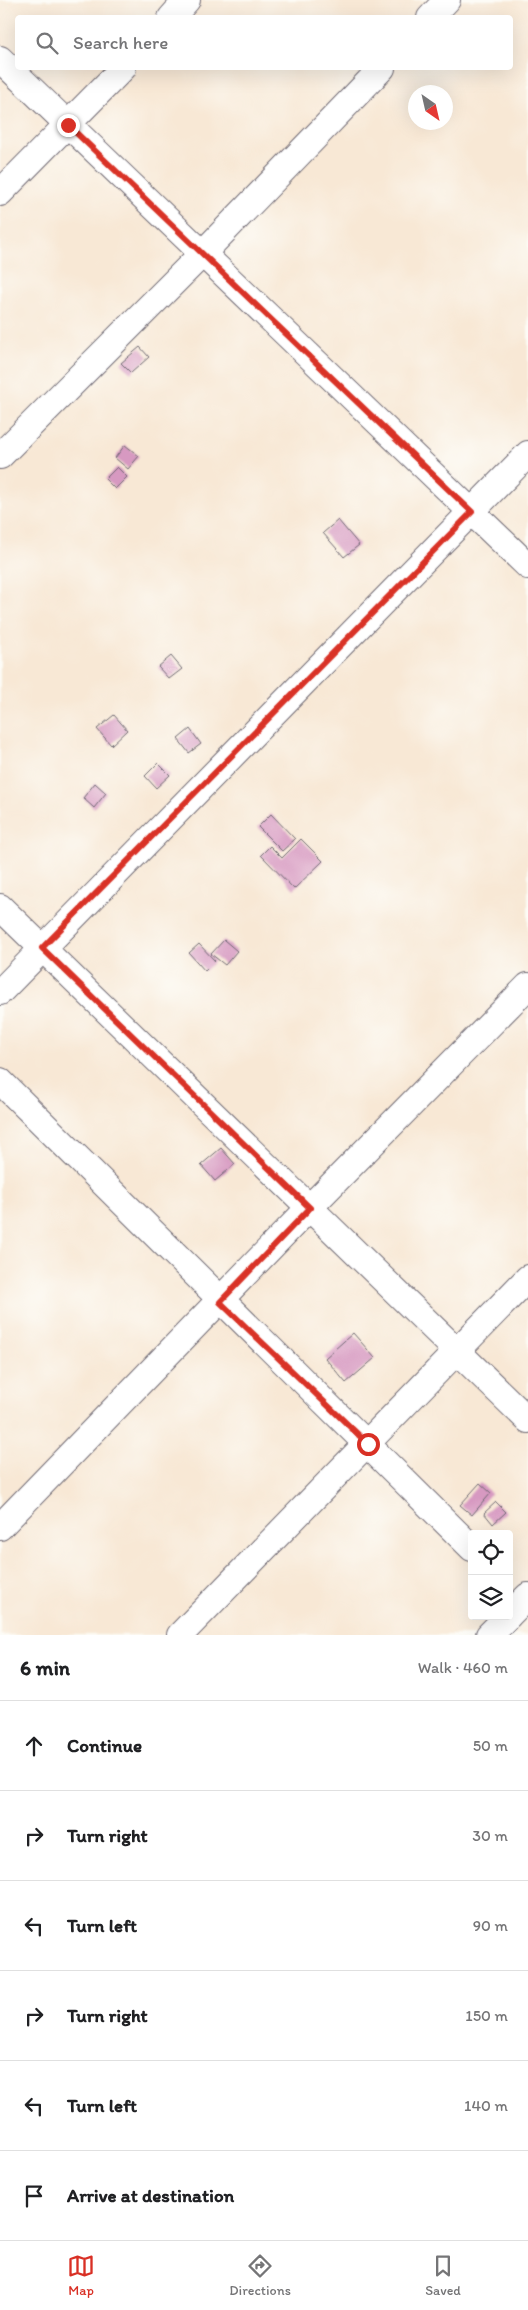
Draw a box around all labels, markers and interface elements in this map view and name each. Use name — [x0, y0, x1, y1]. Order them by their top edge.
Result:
search box — [15, 15, 513, 70]
icon: search — [33, 29, 61, 57]
text: Search here — [73, 31, 168, 54]
north arrow — [408, 85, 453, 130]
route end — [57, 114, 80, 137]
route start — [357, 1433, 380, 1456]
map controls — [468, 1530, 513, 1620]
button: locate — [468, 1530, 513, 1575]
button: layers — [468, 1575, 513, 1620]
text: 6 min — [20, 1655, 70, 1680]
text: Walk · 460 m — [418, 1658, 508, 1677]
icon: ahead — [20, 1732, 48, 1760]
text: Continue — [67, 1734, 142, 1757]
text: 50 m — [473, 1736, 508, 1755]
icon: right — [20, 1822, 48, 1850]
text: Turn right — [67, 1824, 148, 1847]
text: 30 m — [472, 1826, 508, 1845]
icon: left — [20, 1912, 48, 1940]
text: Turn left — [67, 1914, 137, 1937]
text: 90 m — [473, 1916, 508, 1935]
icon: right — [20, 2002, 48, 2030]
text: Turn right — [67, 2004, 148, 2027]
text: 150 m — [465, 2006, 508, 2025]
icon: left — [20, 2092, 48, 2120]
text: Turn left — [67, 2094, 137, 2117]
text: 140 m — [464, 2096, 508, 2115]
icon: arrive — [20, 2182, 48, 2210]
text: Arrive at destination — [67, 2184, 234, 2207]
tab: Map — [67, 2252, 95, 2299]
tab: Directions — [229, 2252, 291, 2299]
tab: Saved — [425, 2252, 461, 2299]

